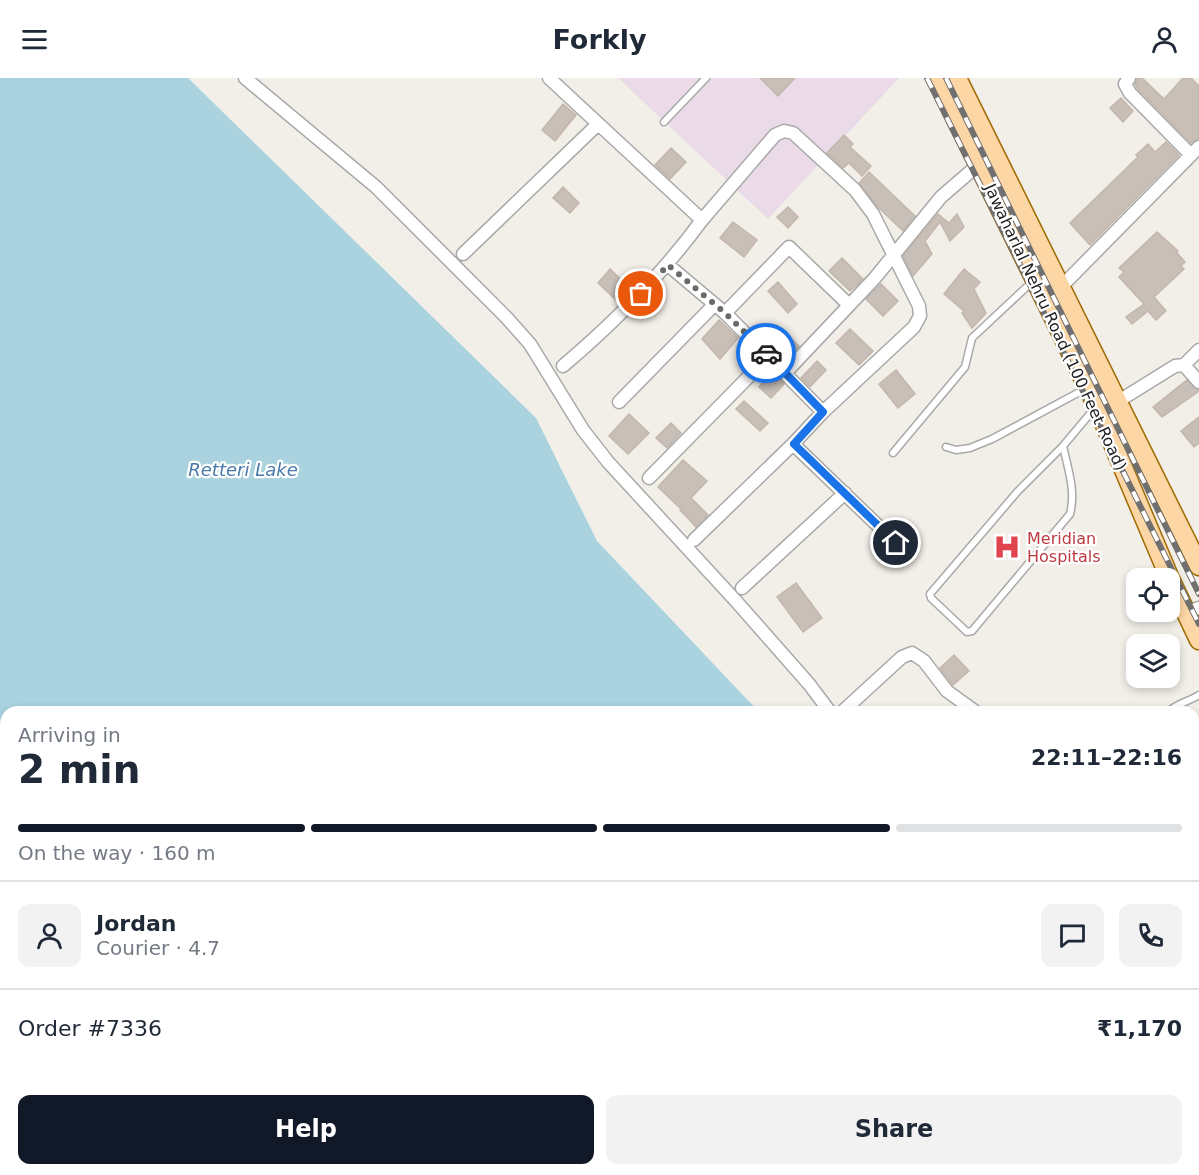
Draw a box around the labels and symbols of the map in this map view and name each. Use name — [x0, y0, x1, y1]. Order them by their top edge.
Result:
street label: Jawaharlal Nehru Road (100 Feet Road) — [980, 180, 1131, 474]
pin — [615, 268, 666, 319]
courier — [736, 323, 796, 383]
water label: Retteri Lake — [188, 459, 298, 480]
pin — [870, 517, 921, 568]
place label: Meridian Hospitals — [1027, 529, 1101, 566]
hospital icon: Meridian Hospitals — [992, 532, 1022, 562]

